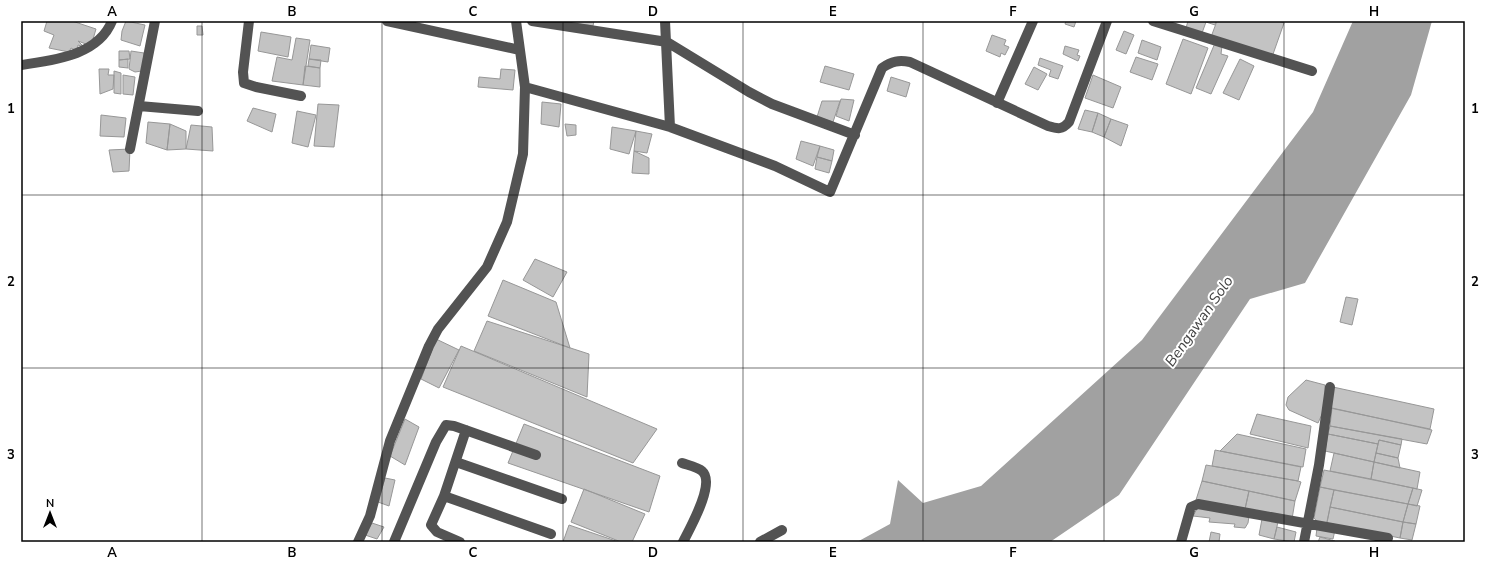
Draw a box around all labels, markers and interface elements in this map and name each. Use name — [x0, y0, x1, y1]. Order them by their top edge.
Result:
text: A — [107, 3, 117, 21]
text: B — [288, 3, 297, 21]
text: C — [469, 3, 478, 21]
text: D — [648, 3, 658, 21]
text: E — [829, 3, 837, 21]
text: F — [1009, 3, 1017, 21]
text: G — [1189, 3, 1199, 21]
text: H — [1369, 3, 1379, 21]
text: 1 — [7, 100, 15, 118]
text: 1 — [1471, 100, 1479, 118]
water label: Bengawan Solo — [1160, 272, 1238, 370]
text: 2 — [7, 273, 15, 291]
text: 2 — [1471, 273, 1479, 291]
text: 3 — [7, 446, 15, 464]
text: 3 — [1471, 446, 1479, 464]
north arrow — [30, 493, 70, 533]
text: N — [46, 496, 54, 511]
text: A — [107, 544, 117, 562]
text: B — [288, 544, 297, 562]
text: C — [469, 544, 478, 562]
text: D — [648, 544, 658, 562]
text: E — [829, 544, 837, 562]
text: F — [1009, 544, 1017, 562]
text: G — [1189, 544, 1199, 562]
text: H — [1369, 544, 1379, 562]

